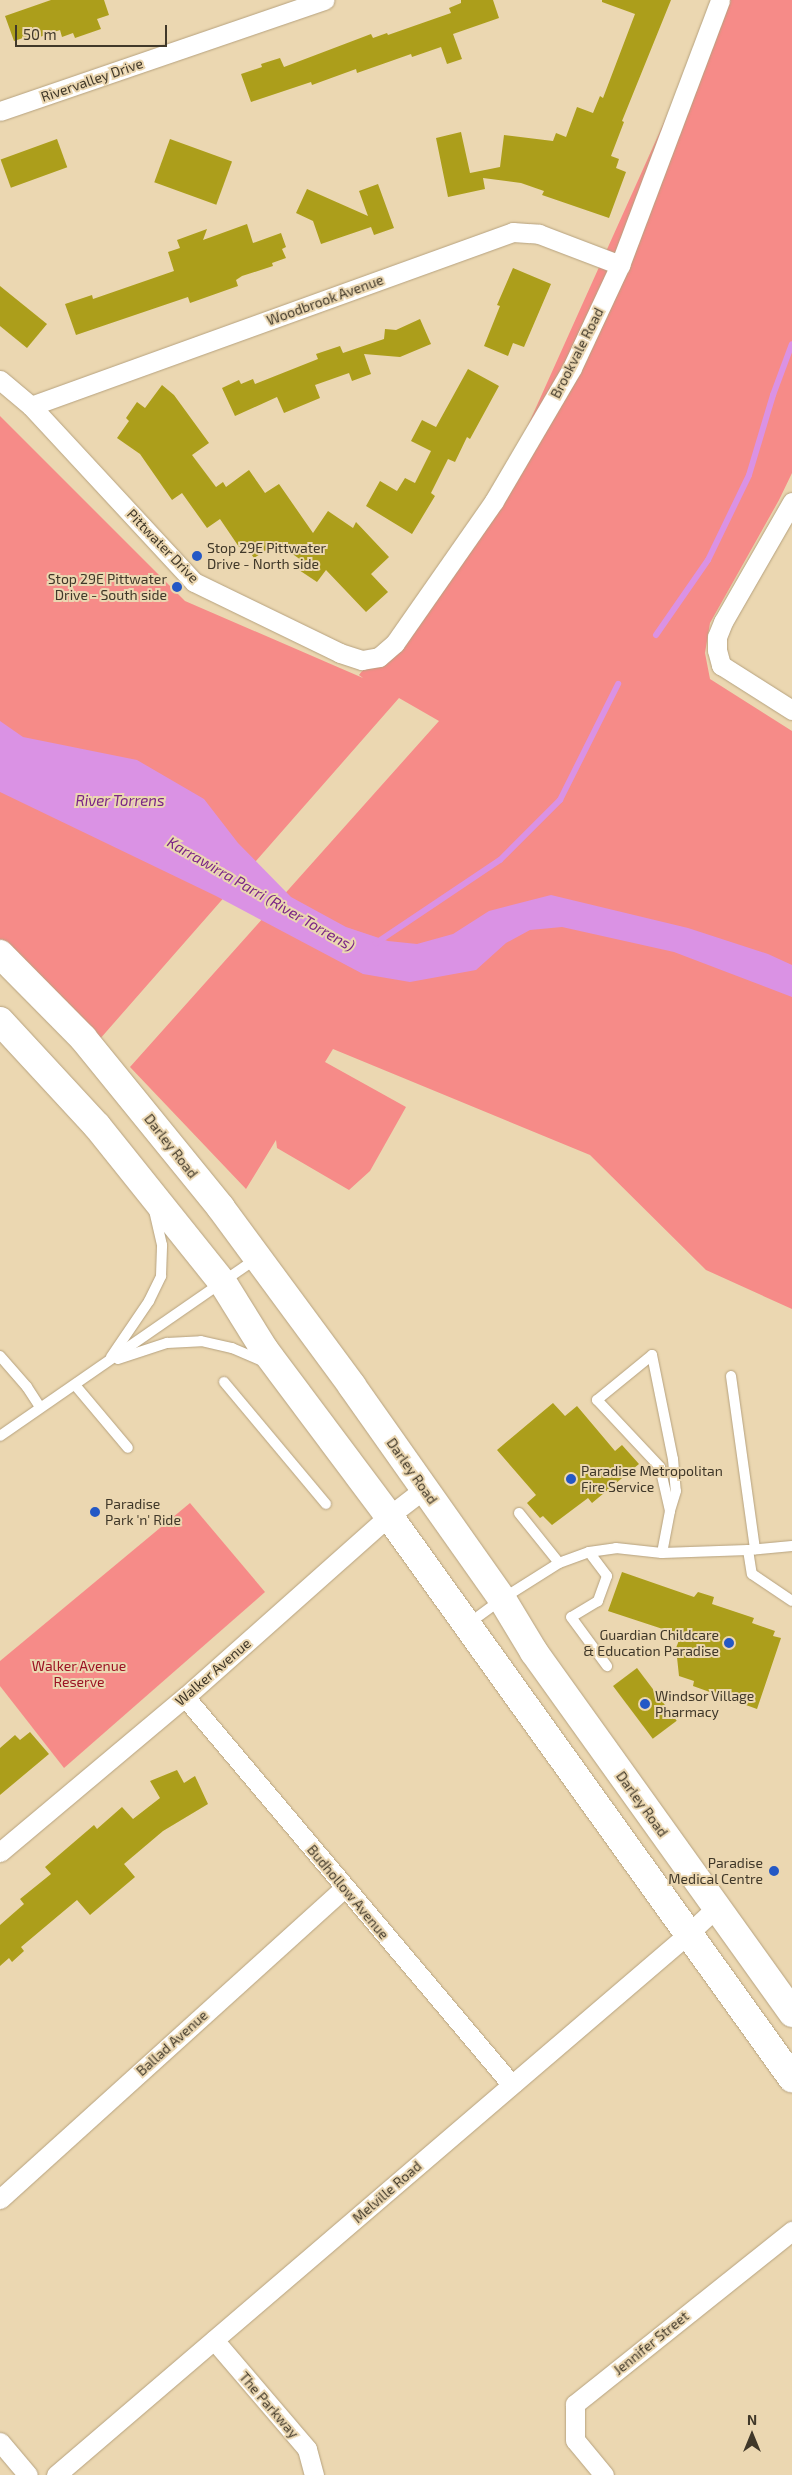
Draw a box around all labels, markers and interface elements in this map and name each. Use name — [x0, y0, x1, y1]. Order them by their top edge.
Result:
scale bar — [18, 15, 170, 47]
text: 50 m — [23, 25, 57, 43]
street label: Rivervalley Drive — [39, 55, 145, 105]
street label: Woodbrook Avenue — [264, 271, 386, 329]
street label: Brookvale Road — [547, 305, 607, 401]
street label: Pittwater Drive — [123, 505, 203, 587]
place label: Stop 29E Pittwater Drive - North side — [207, 540, 326, 572]
marker: Stop 29E Pittwater Drive - North side — [191, 550, 203, 562]
place label: Stop 29E Pittwater Drive - South side — [48, 571, 167, 604]
marker: Stop 29E Pittwater Drive - South side — [171, 581, 183, 593]
water label: River Torrens — [75, 792, 165, 810]
water label: Karrawirra Parri (River Torrens) — [164, 833, 358, 955]
street label: Darley Road — [141, 1110, 201, 1182]
street label: Darley Road — [383, 1435, 441, 1507]
place label: Paradise Metropolitan Fire Service — [581, 1463, 723, 1495]
marker: Paradise Metropolitan Fire Service — [565, 1473, 577, 1485]
place label: Paradise Park 'n' Ride — [105, 1496, 181, 1528]
marker: Paradise Park 'n' Ride — [89, 1506, 101, 1518]
place label: Guardian Childcare & Education Paradise — [583, 1627, 719, 1660]
street label: Walker Avenue — [172, 1634, 254, 1710]
marker: Guardian Childcare & Education Paradise — [723, 1637, 735, 1649]
park label: Walker Avenue Reserve — [31, 1658, 127, 1690]
place label: Windsor Village Pharmacy — [655, 1688, 755, 1720]
marker: Windsor Village Pharmacy — [639, 1698, 651, 1710]
street label: Darley Road — [613, 1768, 671, 1840]
street label: Budhollow Avenue — [303, 1841, 393, 1943]
place label: Paradise Medical Centre — [668, 1855, 763, 1888]
marker: Paradise Medical Centre — [767, 1864, 781, 1878]
street label: Ballad Avenue — [133, 2007, 211, 2079]
street label: Melville Road — [349, 2158, 425, 2226]
street label: Jennifer Street — [610, 2307, 692, 2379]
street label: The Parkway — [236, 2368, 302, 2442]
north arrow — [727, 2410, 777, 2460]
text: N — [747, 2411, 757, 2428]

